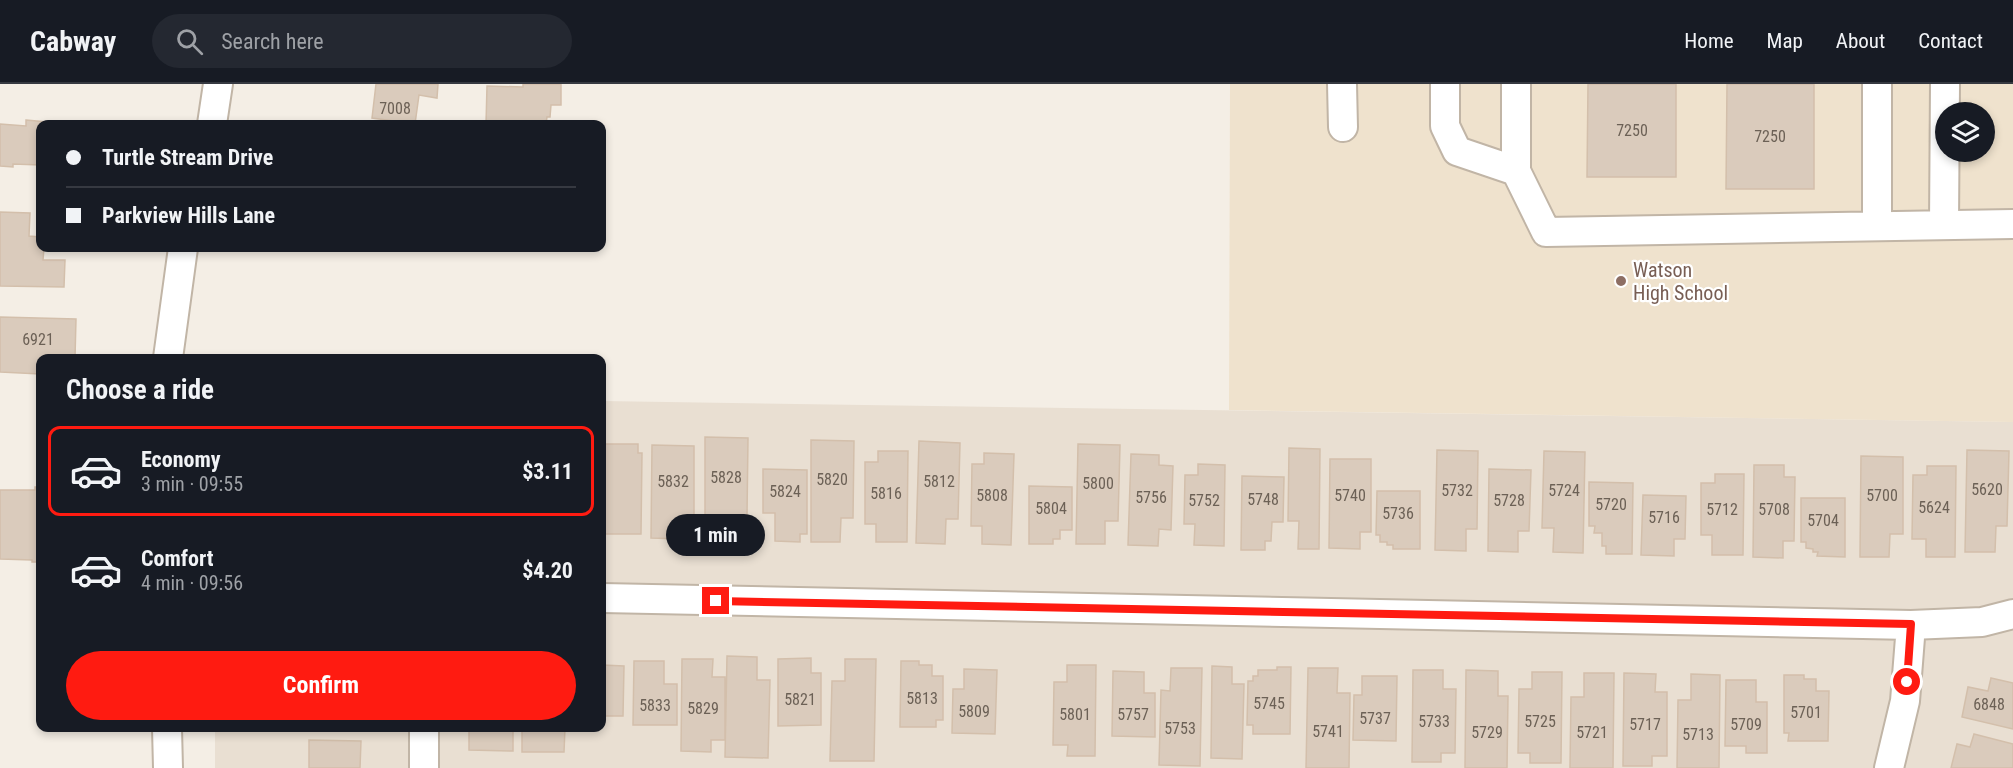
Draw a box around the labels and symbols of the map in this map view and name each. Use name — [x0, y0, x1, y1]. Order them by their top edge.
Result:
house number: 7008 — [379, 99, 411, 118]
house number: 7250 — [1616, 121, 1648, 140]
house number: 7250 — [1754, 127, 1786, 146]
place label: Watson High School — [1633, 258, 1728, 305]
marker: Watson High School — [1614, 274, 1628, 288]
house number: 6921 — [22, 330, 54, 349]
house number: 5828 — [710, 468, 742, 487]
house number: 5820 — [816, 470, 848, 489]
house number: 5832 — [657, 472, 689, 491]
house number: 5812 — [923, 472, 955, 491]
house number: 5800 — [1082, 474, 1114, 493]
house number: 5620 — [1971, 480, 2003, 499]
house number: 5732 — [1441, 481, 1473, 500]
house number: 5724 — [1548, 481, 1580, 500]
house number: 5824 — [769, 482, 801, 501]
house number: 5816 — [870, 484, 902, 503]
house number: 5808 — [976, 486, 1008, 505]
house number: 5740 — [1334, 486, 1366, 505]
house number: 5700 — [1866, 486, 1898, 505]
house number: 5756 — [1135, 488, 1167, 507]
house number: 5748 — [1247, 490, 1279, 509]
house number: 5752 — [1188, 491, 1220, 510]
house number: 5728 — [1493, 491, 1525, 510]
house number: 5720 — [1595, 495, 1627, 514]
house number: 5624 — [1918, 498, 1950, 517]
house number: 5804 — [1035, 499, 1067, 518]
house number: 5712 — [1706, 500, 1738, 519]
house number: 5708 — [1758, 500, 1790, 519]
house number: 5736 — [1382, 504, 1414, 523]
house number: 5716 — [1648, 508, 1680, 527]
house number: 5704 — [1807, 511, 1839, 530]
callout: 1 min — [666, 514, 766, 556]
route end — [702, 587, 729, 614]
route start — [1893, 668, 1920, 695]
house number: 5813 — [906, 689, 938, 708]
house number: 5821 — [784, 690, 816, 709]
house number: 5745 — [1253, 694, 1285, 713]
house number: 6848 — [1973, 695, 2005, 714]
house number: 5833 — [639, 696, 671, 715]
house number: 5829 — [687, 699, 719, 718]
house number: 5809 — [958, 702, 990, 721]
house number: 5701 — [1790, 703, 1822, 722]
house number: 5801 — [1059, 705, 1091, 724]
house number: 5757 — [1117, 705, 1149, 724]
house number: 5737 — [1359, 709, 1391, 728]
house number: 5733 — [1418, 712, 1450, 731]
house number: 5725 — [1524, 712, 1556, 731]
house number: 5717 — [1629, 715, 1661, 734]
house number: 5709 — [1730, 715, 1762, 734]
house number: 5753 — [1164, 719, 1196, 738]
house number: 5741 — [1312, 722, 1344, 741]
house number: 5729 — [1471, 723, 1503, 742]
house number: 5721 — [1576, 723, 1608, 742]
house number: 5713 — [1682, 725, 1714, 744]

